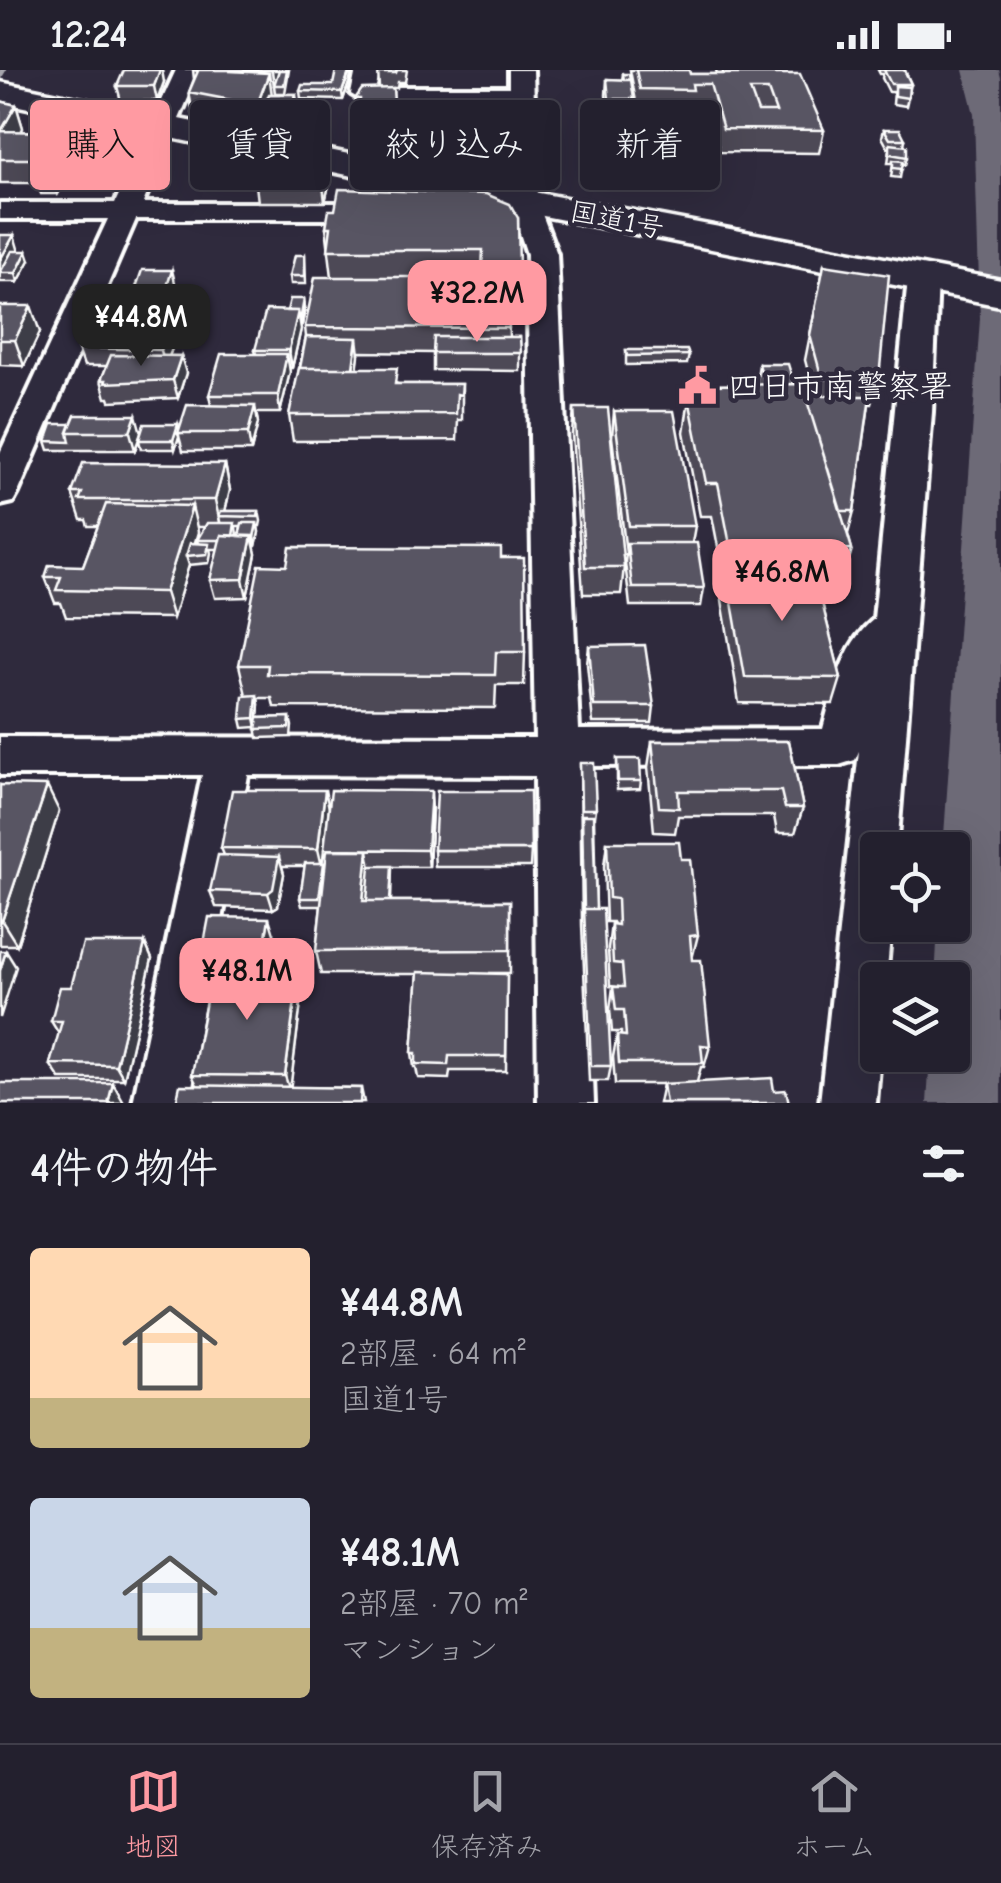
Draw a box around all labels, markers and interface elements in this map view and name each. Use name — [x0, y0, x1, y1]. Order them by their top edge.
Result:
text: 12:24 — [50, 13, 127, 57]
chip: 購入 — [30, 100, 170, 190]
chip: 賃貸 — [190, 100, 330, 190]
chip: 絞り込み — [350, 100, 560, 190]
chip: 新着 — [580, 100, 720, 190]
street label: 国道1号 — [567, 195, 667, 245]
pin: ¥32.2M — [396, 260, 558, 345]
text: ¥32.2M — [430, 274, 524, 311]
pin: ¥44.8M — [60, 284, 222, 369]
text: ¥44.8M — [94, 298, 188, 335]
public building icon: 四日市南警察署 — [677, 365, 719, 407]
place label: 四日市南警察署 — [728, 368, 952, 405]
pin: ¥46.8M — [701, 539, 863, 624]
text: ¥46.8M — [734, 553, 830, 590]
map controls — [860, 832, 970, 1072]
button: locate — [860, 832, 970, 942]
pin: ¥48.1M — [166, 938, 328, 1023]
text: ¥48.1M — [201, 952, 293, 989]
button: layers — [860, 962, 970, 1072]
icon: filters — [916, 1136, 971, 1191]
text: 4件の物件 — [30, 1144, 218, 1193]
text: ¥44.8M — [340, 1278, 463, 1327]
icon: home — [110, 1288, 230, 1408]
text: 2部屋 · 64 m² — [340, 1335, 526, 1372]
text: 国道1号 — [340, 1381, 449, 1418]
text: ¥48.1M — [340, 1528, 460, 1577]
icon: home — [110, 1538, 230, 1658]
text: 2部屋 · 70 m² — [340, 1585, 528, 1622]
text: マンション — [340, 1631, 499, 1668]
tab: 地図 — [125, 1764, 181, 1864]
tab: 保存済み — [431, 1764, 543, 1864]
tab: ホーム — [793, 1764, 876, 1864]

